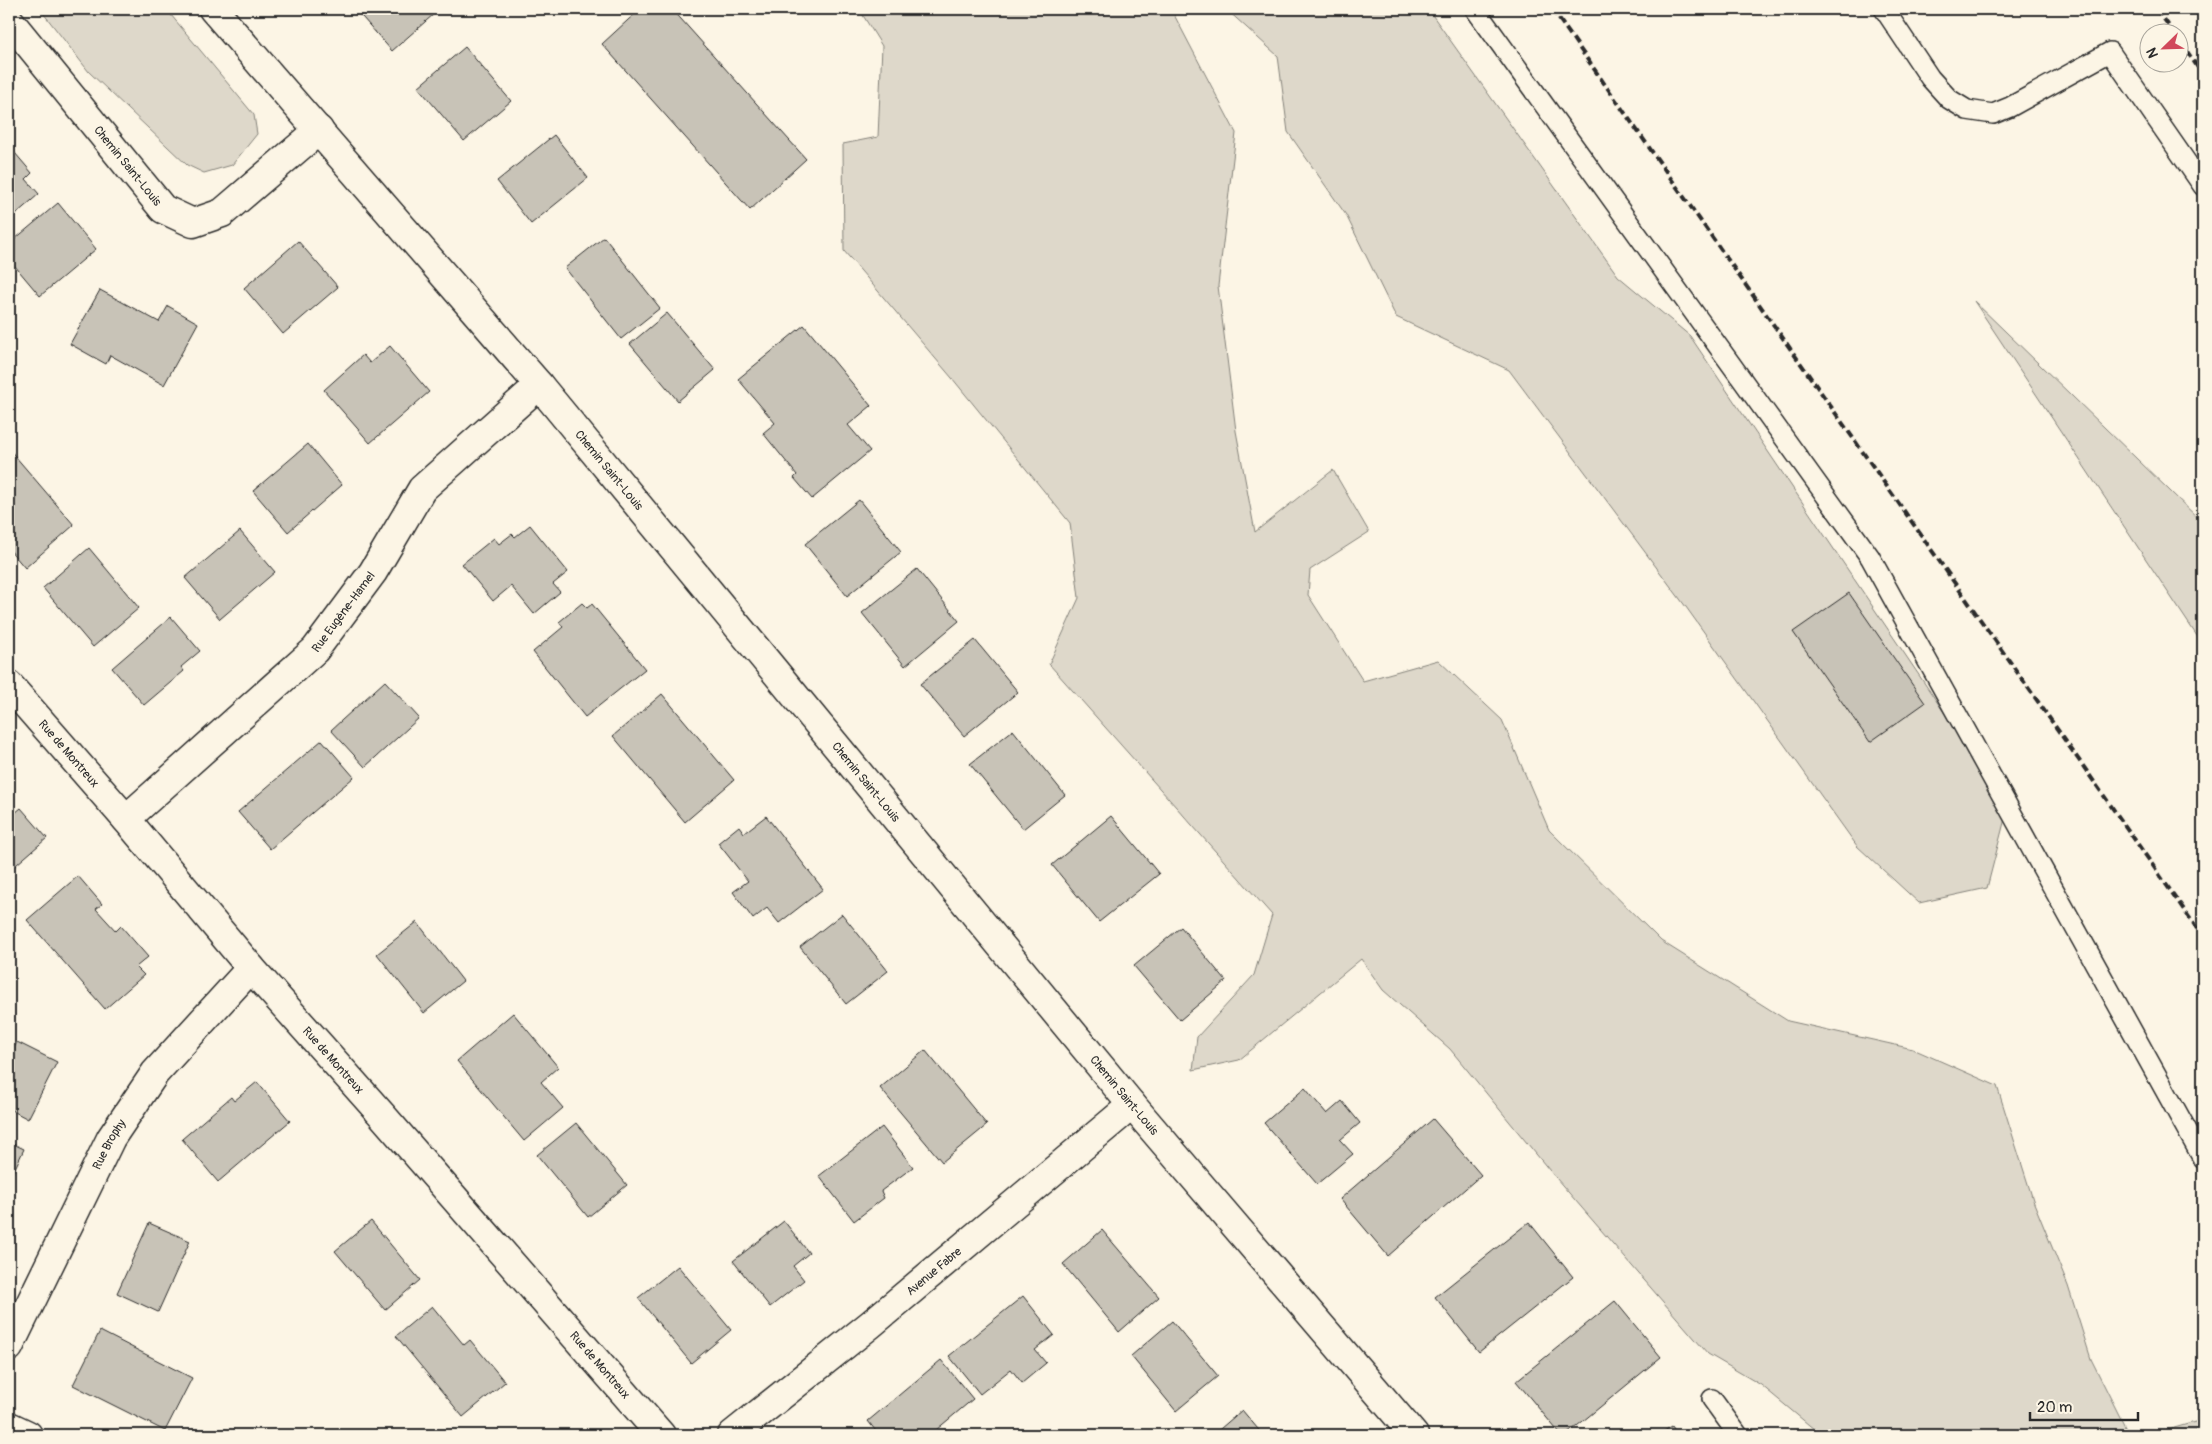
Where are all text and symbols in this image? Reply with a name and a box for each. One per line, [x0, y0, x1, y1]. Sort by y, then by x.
north arrow [2140, 22, 2190, 72]
text: N [2143, 45, 2162, 61]
street label: Chemin Saint-Louis [91, 123, 165, 209]
street label: Chemin Saint-Louis [572, 427, 647, 514]
street label: Rue Eugène-Hamel [308, 569, 378, 655]
street label: Rue de Montreux [35, 717, 102, 790]
street label: Chemin Saint-Louis [829, 739, 904, 825]
street label: Rue de Montreux [300, 1024, 367, 1097]
street label: Chemin Saint-Louis [1087, 1052, 1162, 1139]
street label: Rue Brophy [89, 1116, 129, 1172]
street label: Avenue Fabre [903, 1244, 965, 1299]
street label: Rue de Montreux [567, 1328, 633, 1402]
scale bar [2030, 1389, 2137, 1421]
text: 20 m [2037, 1398, 2072, 1417]

